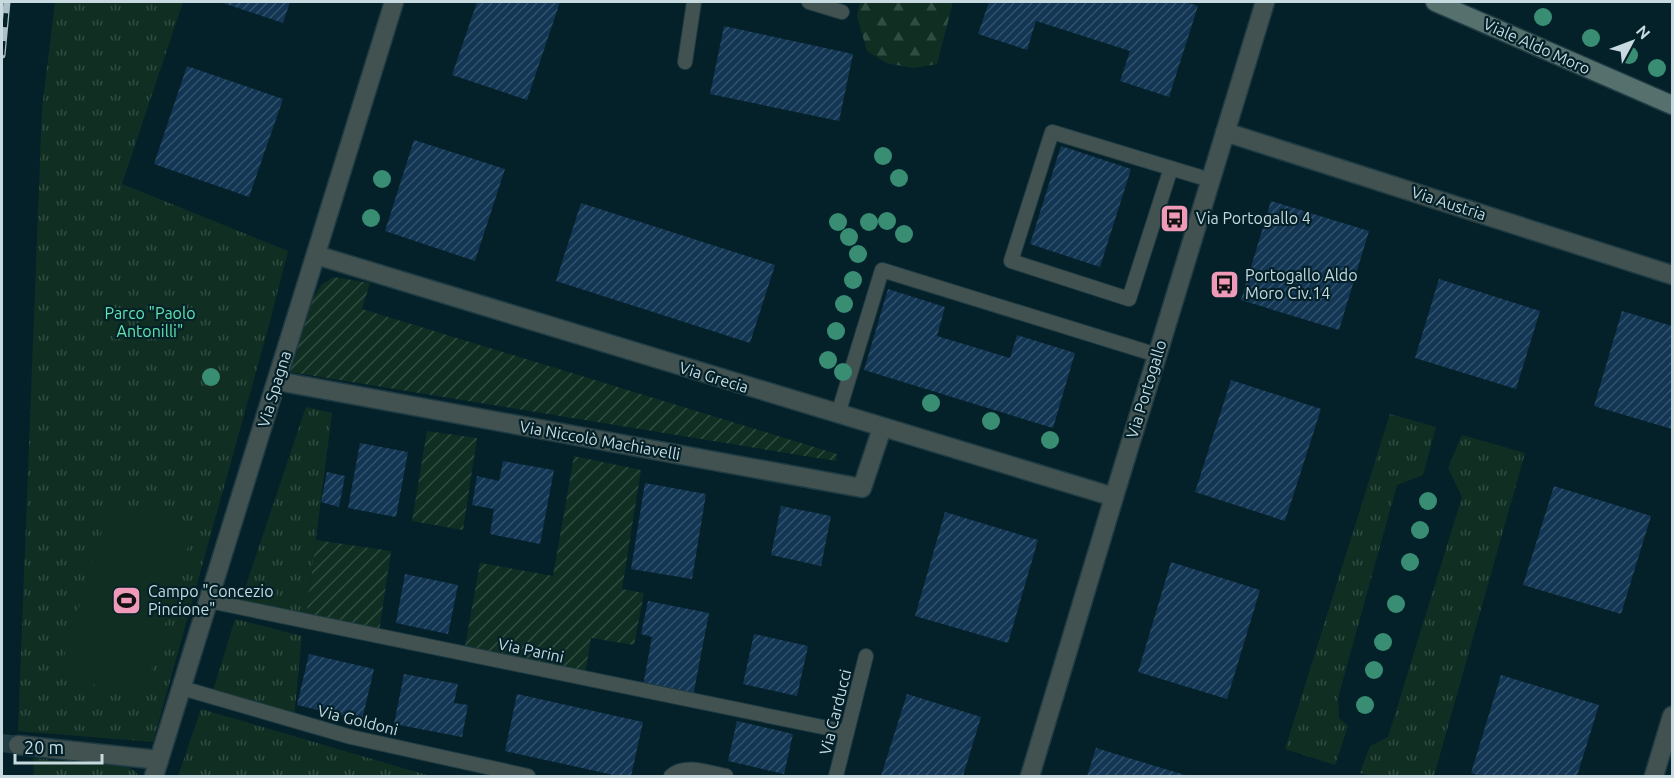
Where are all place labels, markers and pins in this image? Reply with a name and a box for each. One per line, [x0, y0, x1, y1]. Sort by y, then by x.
bus stop icon: Via Portogallo 4 [1159, 202, 1191, 234]
place label: Via Portogallo 4 [1196, 209, 1311, 227]
place label: Portogallo Aldo Moro Civ.14 [1245, 266, 1358, 302]
bus stop icon: Portogallo Aldo Moro Civ.14 [1208, 268, 1240, 300]
place label: Campo "Concezio Pincione" [148, 582, 274, 618]
sports icon: Campo "Concezio Pincione" [111, 584, 143, 616]

